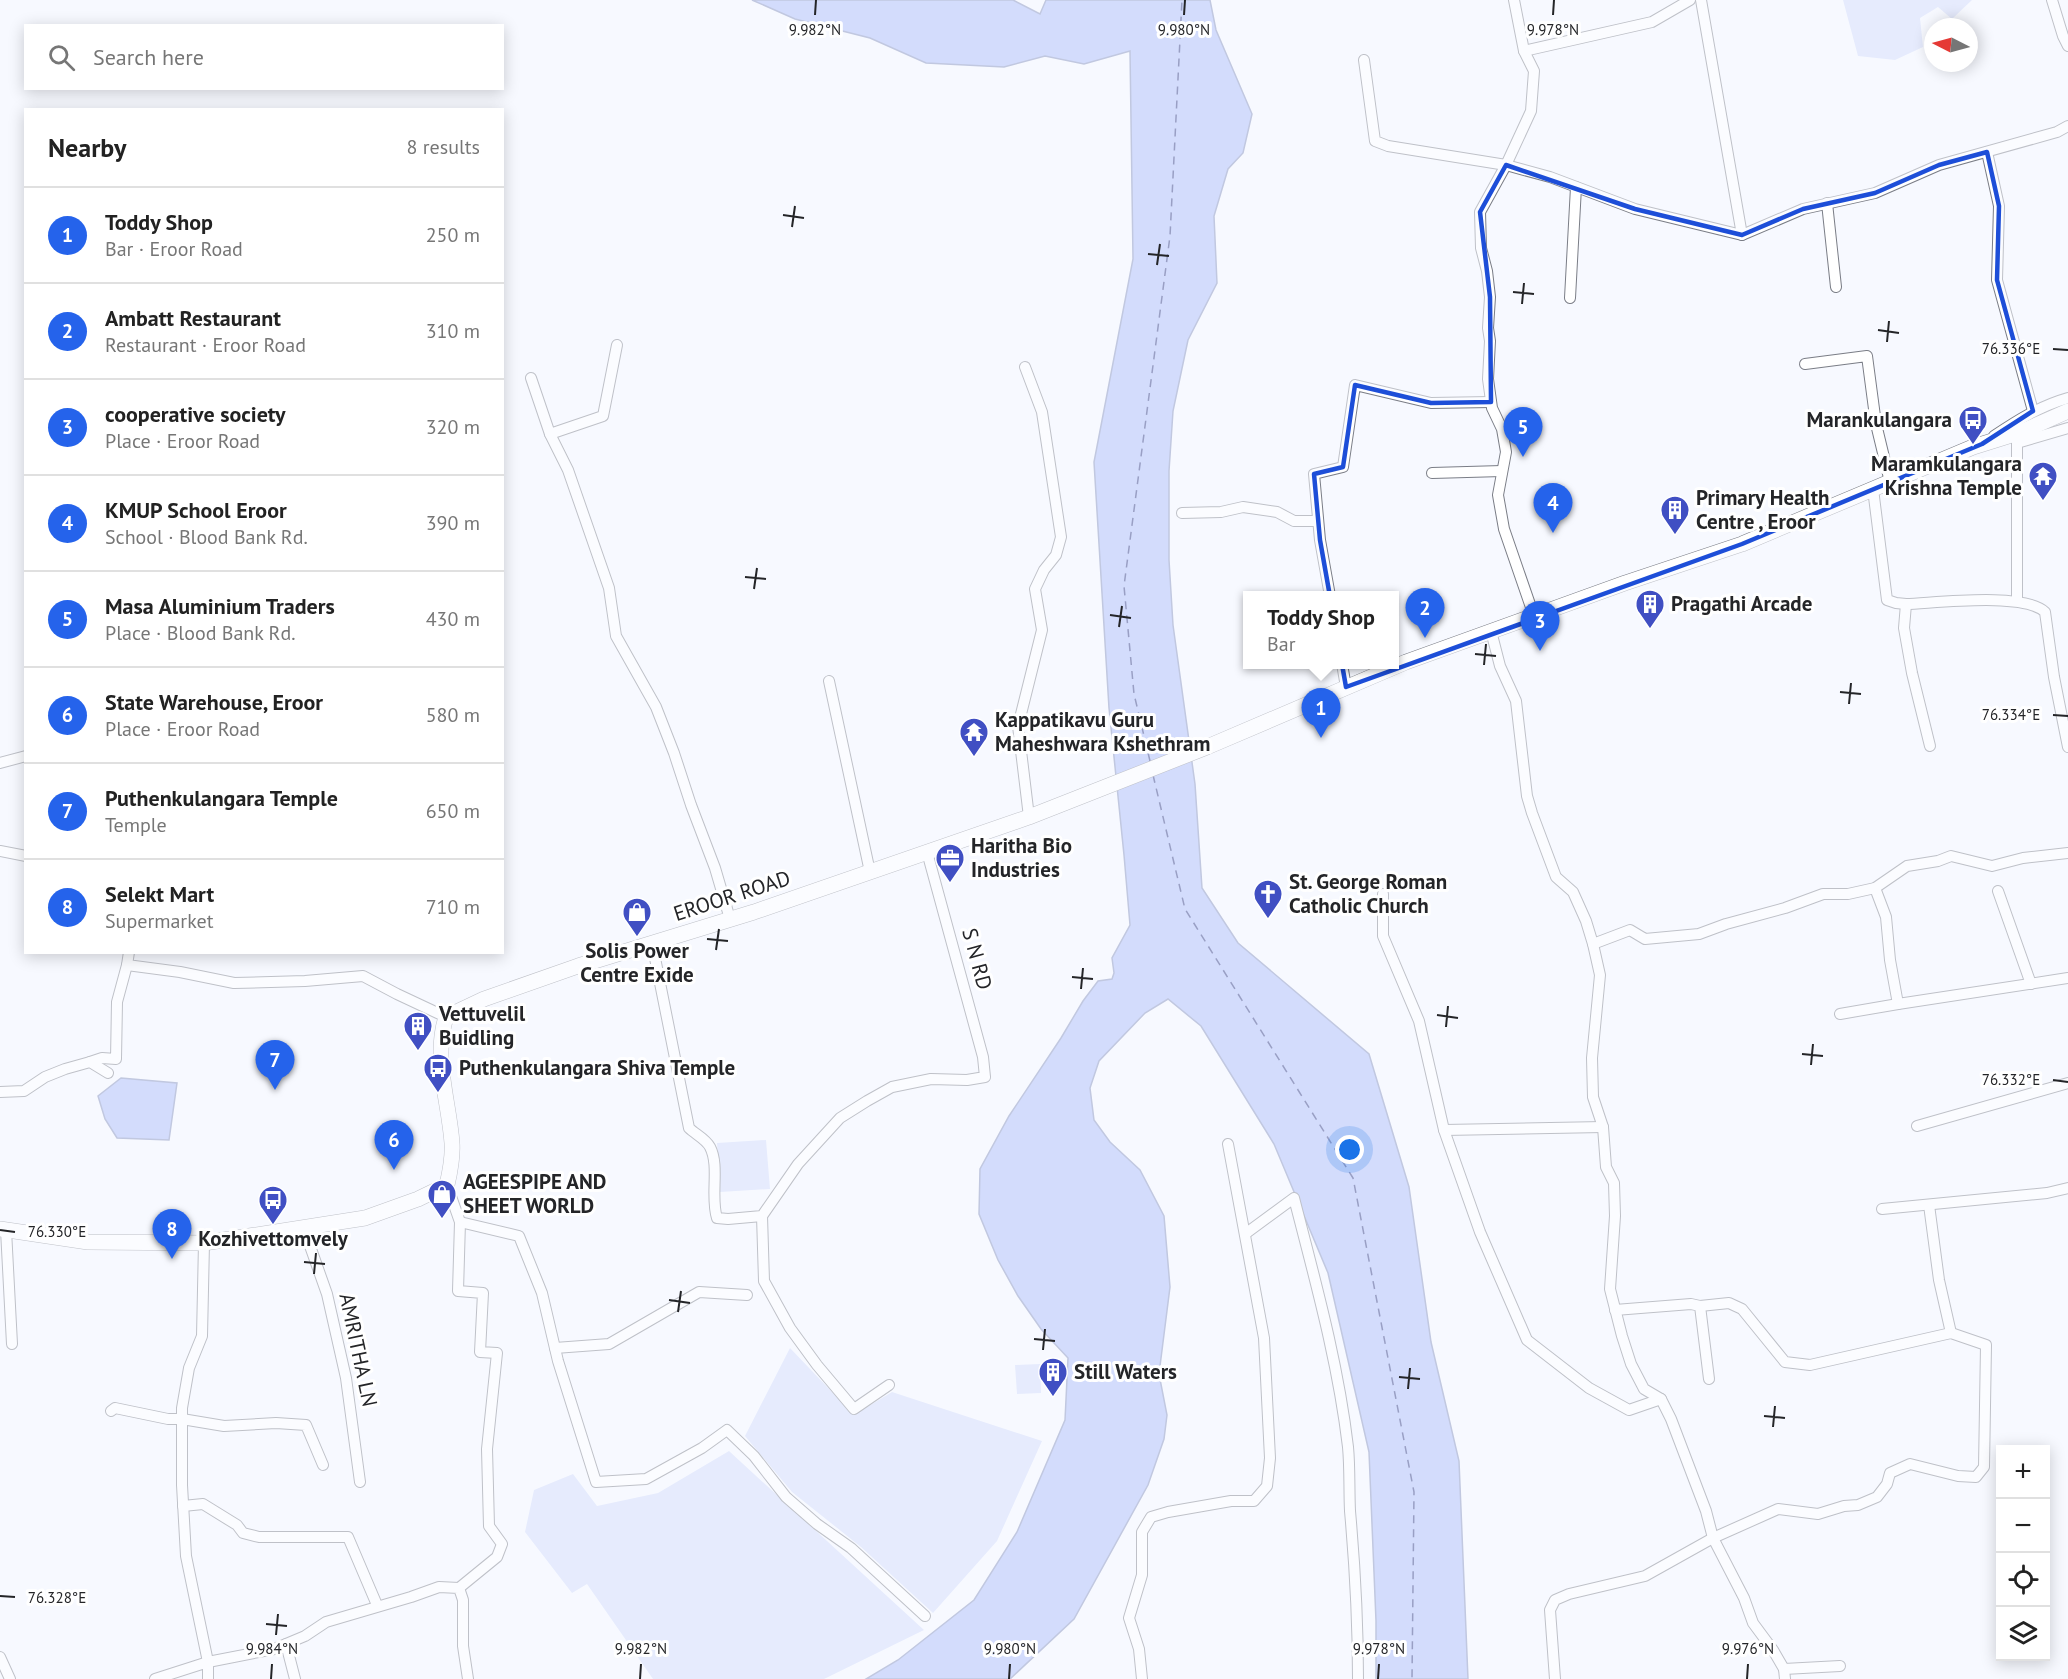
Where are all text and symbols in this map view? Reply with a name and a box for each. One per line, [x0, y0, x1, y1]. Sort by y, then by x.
north arrow [1924, 18, 1978, 72]
text: 9.982°N [789, 20, 841, 39]
text: 9.980°N [1158, 20, 1210, 39]
text: 9.978°N [1527, 20, 1579, 39]
search box [24, 24, 504, 90]
icon: search [45, 41, 78, 74]
text: Search here [93, 43, 204, 71]
text: Nearby [48, 131, 126, 164]
text: 8 results [407, 134, 480, 160]
text: Toddy Shop [105, 208, 213, 236]
text: 1 [62, 222, 73, 248]
text: 250 m [426, 222, 480, 248]
text: Bar · Eroor Road [105, 236, 243, 262]
text: Ambatt Restaurant [105, 304, 281, 332]
text: 2 [62, 318, 73, 344]
text: 310 m [426, 318, 480, 344]
text: Restaurant · Eroor Road [105, 332, 306, 358]
text: 76.336°E [1982, 339, 2040, 358]
text: cooperative society [105, 400, 286, 428]
bus stop icon: Marankulangara [1957, 404, 1989, 446]
place label: Marankulangara [1806, 406, 1952, 433]
pin: 5 [1504, 408, 1543, 457]
text: 3 [62, 414, 73, 440]
text: 320 m [426, 414, 480, 440]
text: Place · Eroor Road [105, 428, 260, 454]
place label: Maramkulangara Krishna Temple [1871, 450, 2022, 501]
temple icon: Maramkulangara Krishna Temple [2027, 460, 2059, 502]
pin: 4 [1534, 484, 1572, 533]
place label: Primary Health Centre , Eroor [1696, 484, 1829, 535]
building icon: Primary Health Centre , Eroor [1659, 494, 1691, 536]
text: KMUP School Eroor [105, 496, 287, 524]
text: 4 [62, 510, 73, 536]
text: 390 m [426, 510, 480, 536]
text: School · Blood Bank Rd. [105, 524, 308, 550]
pin: 2 [1406, 588, 1444, 638]
building icon: Pragathi Arcade [1634, 588, 1666, 630]
place label: Pragathi Arcade [1671, 590, 1812, 617]
popup [1243, 591, 1399, 669]
text: Masa Aluminium Traders [105, 592, 335, 620]
pin: 3 [1520, 602, 1560, 651]
text: Toddy Shop [1267, 603, 1375, 631]
text: 5 [62, 606, 73, 632]
text: 430 m [426, 606, 480, 632]
text: Place · Blood Bank Rd. [105, 620, 296, 646]
text: Bar [1267, 631, 1295, 657]
text: State Warehouse, Eroor [105, 688, 323, 716]
pin: 1 [1302, 688, 1340, 738]
text: 6 [62, 702, 73, 728]
text: 580 m [426, 702, 480, 728]
text: 76.334°E [1982, 705, 2040, 724]
place label: Kappatikavu Guru Maheshwara Kshethram [995, 706, 1210, 757]
text: Place · Eroor Road [105, 716, 260, 742]
temple icon: Kappatikavu Guru Maheshwara Kshethram [958, 716, 990, 758]
text: Puthenkulangara Temple [105, 784, 338, 812]
text: 7 [62, 798, 73, 824]
text: 650 m [426, 798, 480, 824]
text: Temple [105, 812, 167, 838]
place label: Haritha Bio Industries [971, 832, 1072, 883]
office icon: Haritha Bio Industries [934, 842, 966, 884]
street label: EROOR ROAD [670, 864, 794, 927]
place label: St. George Roman Catholic Church [1289, 868, 1447, 919]
church icon: St. George Roman Catholic Church [1252, 878, 1284, 920]
text: Selekt Mart [105, 880, 214, 908]
text: 8 [62, 894, 73, 920]
text: 710 m [426, 894, 480, 920]
shop icon: Solis Power Centre Exide [621, 896, 653, 938]
text: Supermarket [105, 908, 213, 934]
street label: S N RD [956, 925, 999, 993]
place label: Solis Power Centre Exide [580, 937, 694, 988]
place label: Vettuvelil Buidling [438, 1000, 526, 1051]
building icon: Vettuvelil Buidling [402, 1010, 434, 1052]
pin: 7 [256, 1040, 294, 1090]
bus stop icon: Puthenkulangara Shiva Temple [422, 1052, 454, 1094]
place label: Puthenkulangara Shiva Temple [459, 1054, 735, 1081]
text: 76.332°E [1982, 1070, 2040, 1089]
pin: 6 [374, 1120, 414, 1170]
your location [1335, 1135, 1364, 1164]
place label: AGEESPIPE AND SHEET WORLD [463, 1168, 606, 1219]
shop icon: AGEESPIPE AND SHEET WORLD [426, 1178, 458, 1220]
bus stop icon: Kozhivettomvely [257, 1184, 289, 1226]
pin: 8 [152, 1210, 192, 1259]
text: 76.330°E [28, 1222, 86, 1241]
place label: Kozhivettomvely [198, 1225, 349, 1252]
street label: AMRITHA LN [333, 1291, 384, 1409]
building icon: Still Waters [1037, 1356, 1069, 1398]
place label: Still Waters [1074, 1358, 1177, 1385]
map controls [1996, 1445, 2050, 1661]
button: + [1996, 1445, 2050, 1499]
button: − [1996, 1499, 2050, 1553]
button: locate [1996, 1553, 2050, 1607]
text: 76.328°E [28, 1588, 86, 1607]
button: layers [1996, 1607, 2050, 1661]
text: 9.984°N [246, 1639, 298, 1658]
text: 9.982°N [615, 1639, 667, 1658]
text: 9.980°N [984, 1639, 1036, 1658]
text: 9.978°N [1353, 1639, 1405, 1658]
text: 9.976°N [1722, 1639, 1774, 1658]

